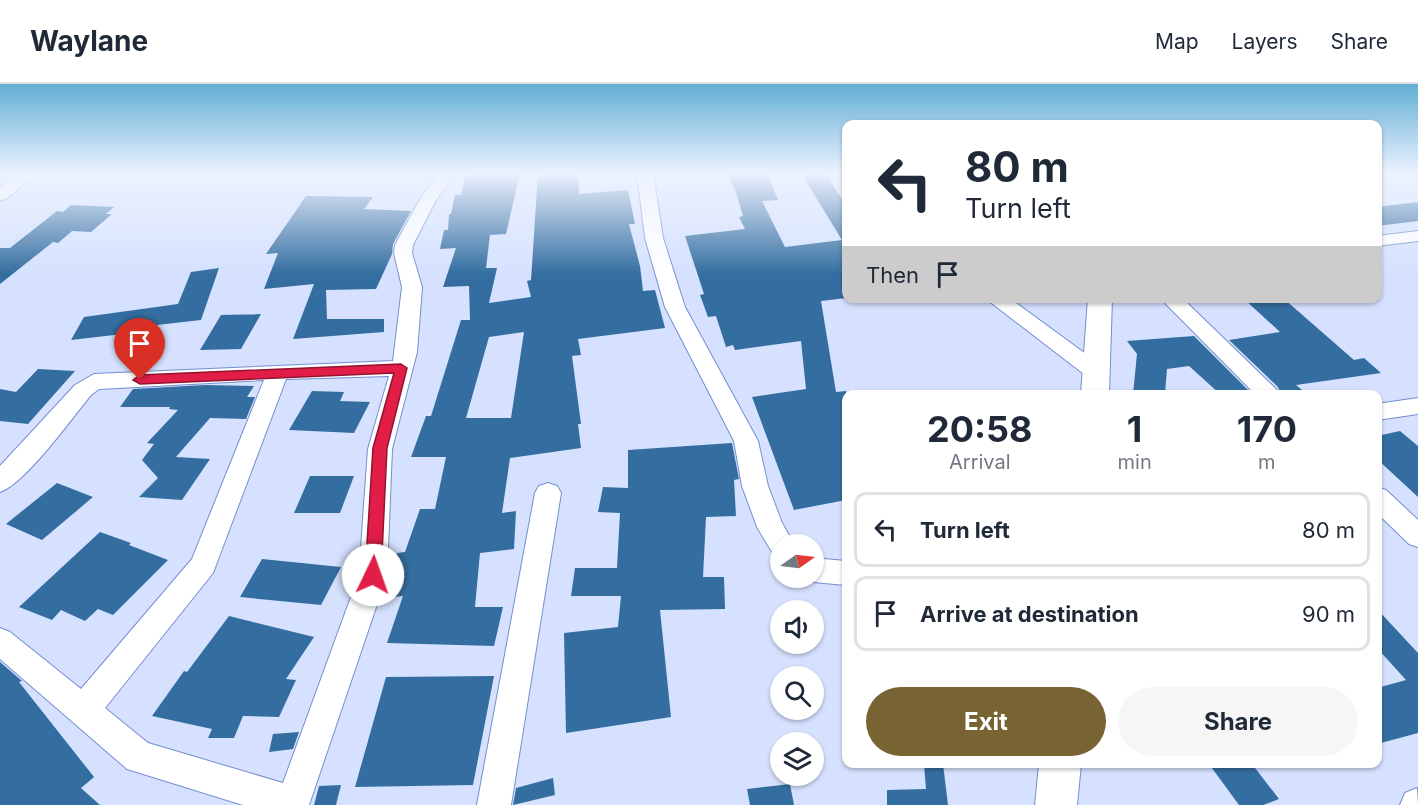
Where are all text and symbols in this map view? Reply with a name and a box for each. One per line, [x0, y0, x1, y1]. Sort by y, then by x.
text: Waylane [30, 24, 148, 58]
text: Map [1155, 29, 1199, 54]
text: Layers [1232, 29, 1298, 54]
text: Share [1331, 29, 1388, 54]
text: 80 m [965, 141, 1069, 192]
icon: left [866, 144, 944, 222]
text: Turn left [965, 192, 1071, 225]
icon: arrive [931, 258, 964, 291]
text: Then [866, 262, 919, 288]
pin [114, 318, 165, 380]
icon: arrive [123, 327, 156, 360]
text: 20:58 [927, 407, 1032, 451]
text: 1 [1127, 407, 1142, 451]
text: 170 [1237, 407, 1297, 451]
text: Arrival [949, 450, 1011, 474]
text: min [1118, 450, 1152, 474]
text: m [1258, 450, 1276, 474]
icon: left [869, 513, 902, 546]
text: Turn left [920, 517, 1010, 543]
text: 80 m [1302, 517, 1355, 543]
north arrow [770, 534, 824, 588]
map controls [770, 534, 824, 786]
position arrow [341, 543, 405, 607]
icon: arrive [869, 597, 902, 630]
button: sound [770, 600, 824, 654]
text: Arrive at destination [920, 601, 1139, 627]
text: 90 m [1302, 601, 1355, 627]
button: search [770, 666, 824, 720]
button: Exit [866, 687, 1106, 756]
button: Share [1118, 687, 1358, 756]
button: layers [770, 732, 824, 786]

